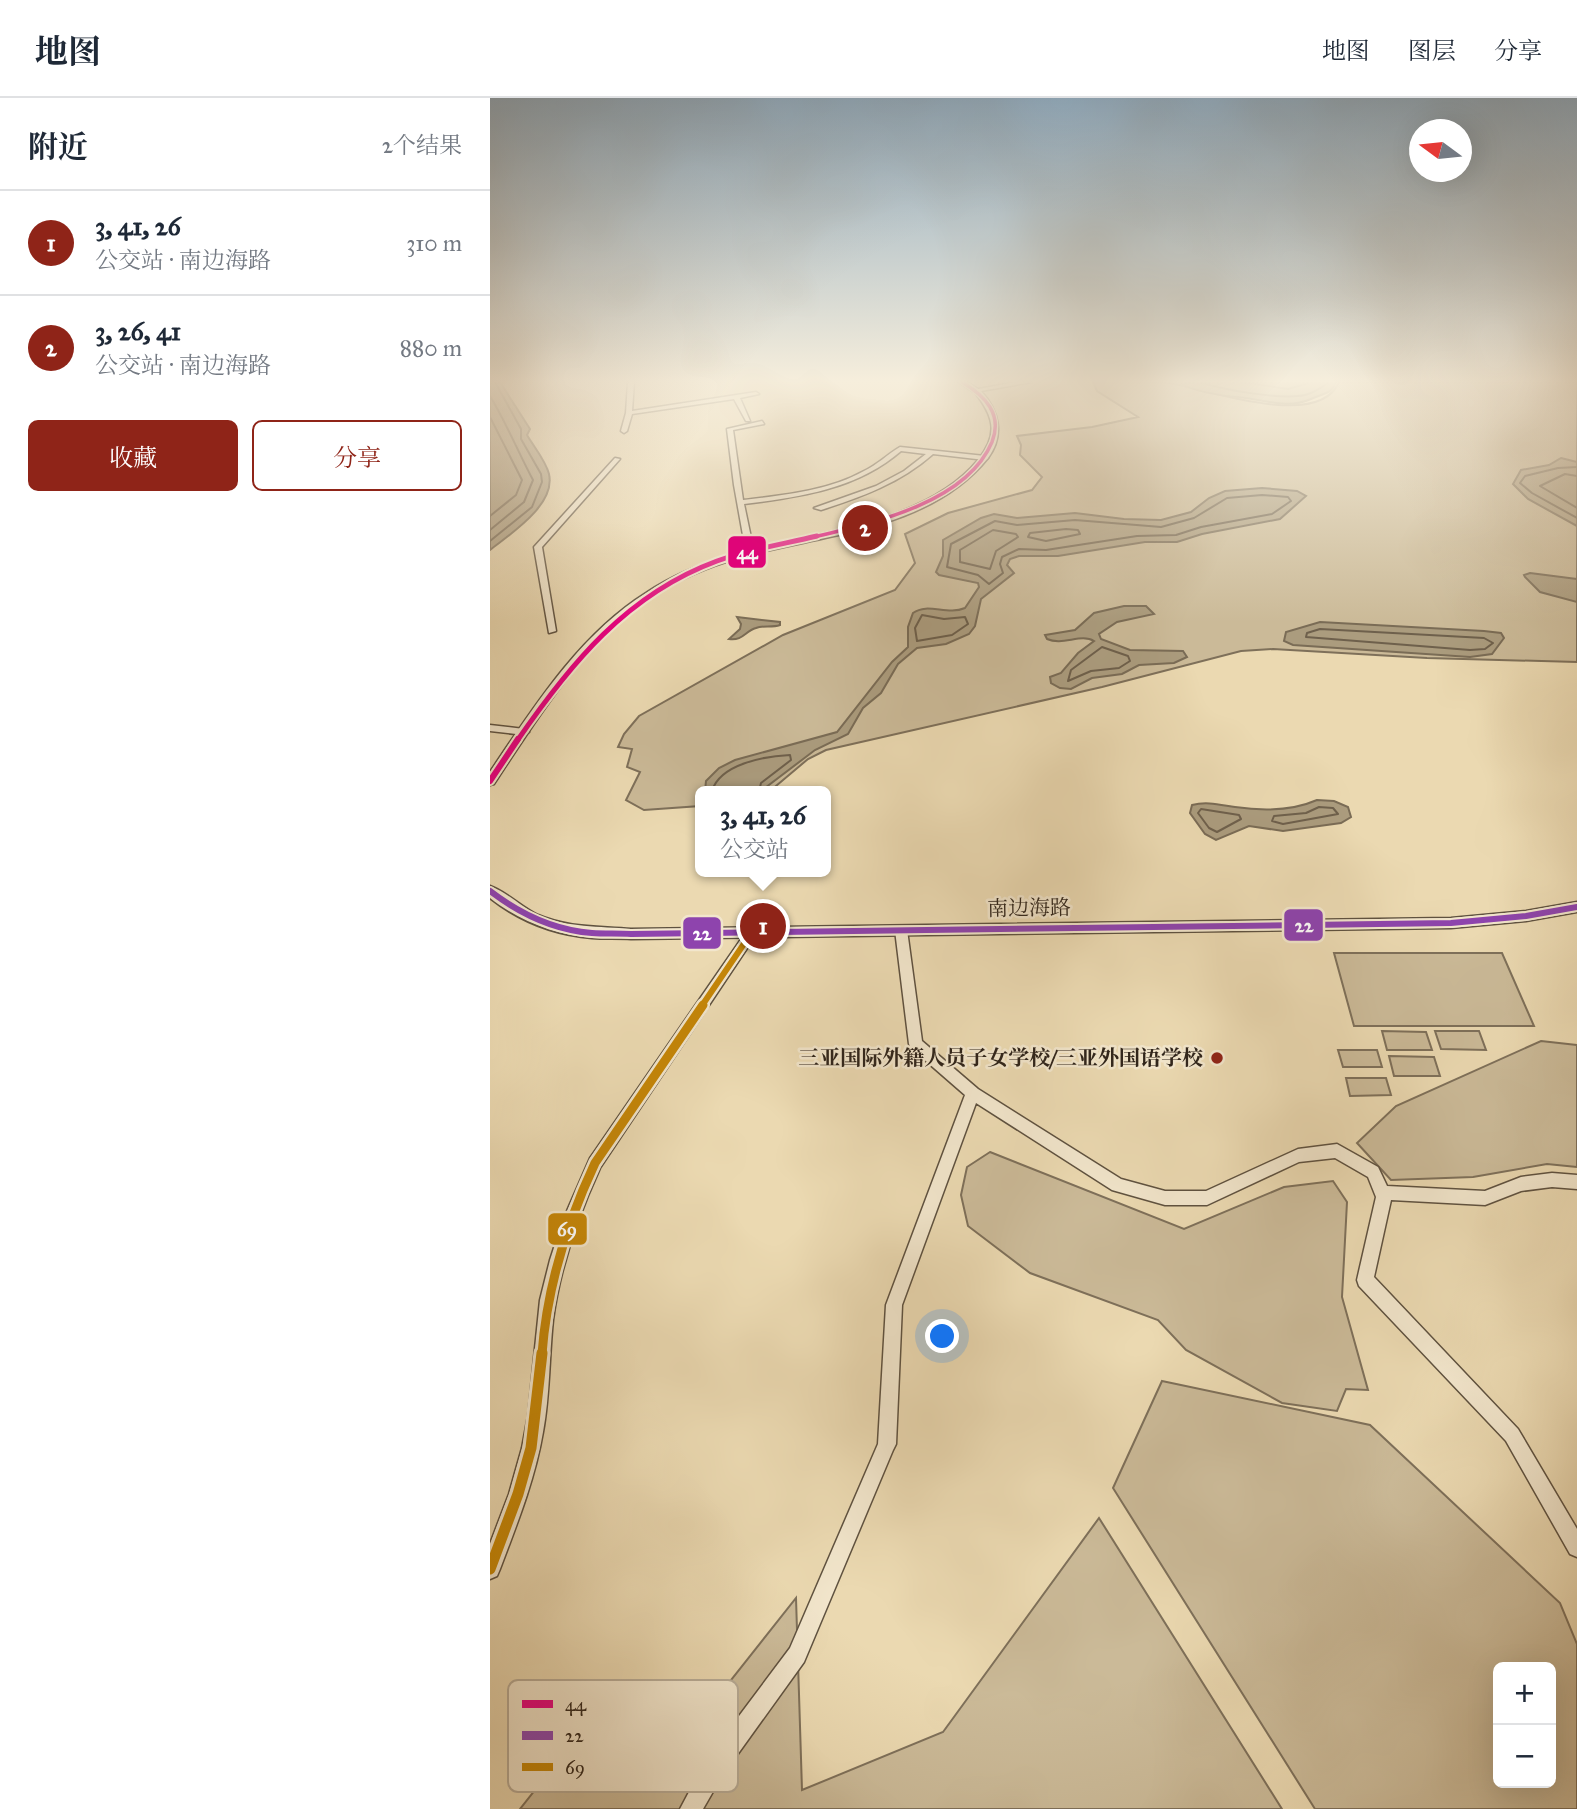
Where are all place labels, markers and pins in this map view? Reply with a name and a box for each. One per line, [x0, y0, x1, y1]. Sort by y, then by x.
pin: 2 [842, 502, 888, 554]
pin: 1 [740, 900, 786, 952]
place label: 三亚国际外籍人员子女学校/三亚外国语学校 [798, 1045, 1203, 1071]
marker: 三亚国际外籍人员子女学校/三亚外国语学校 [1209, 1050, 1225, 1066]

